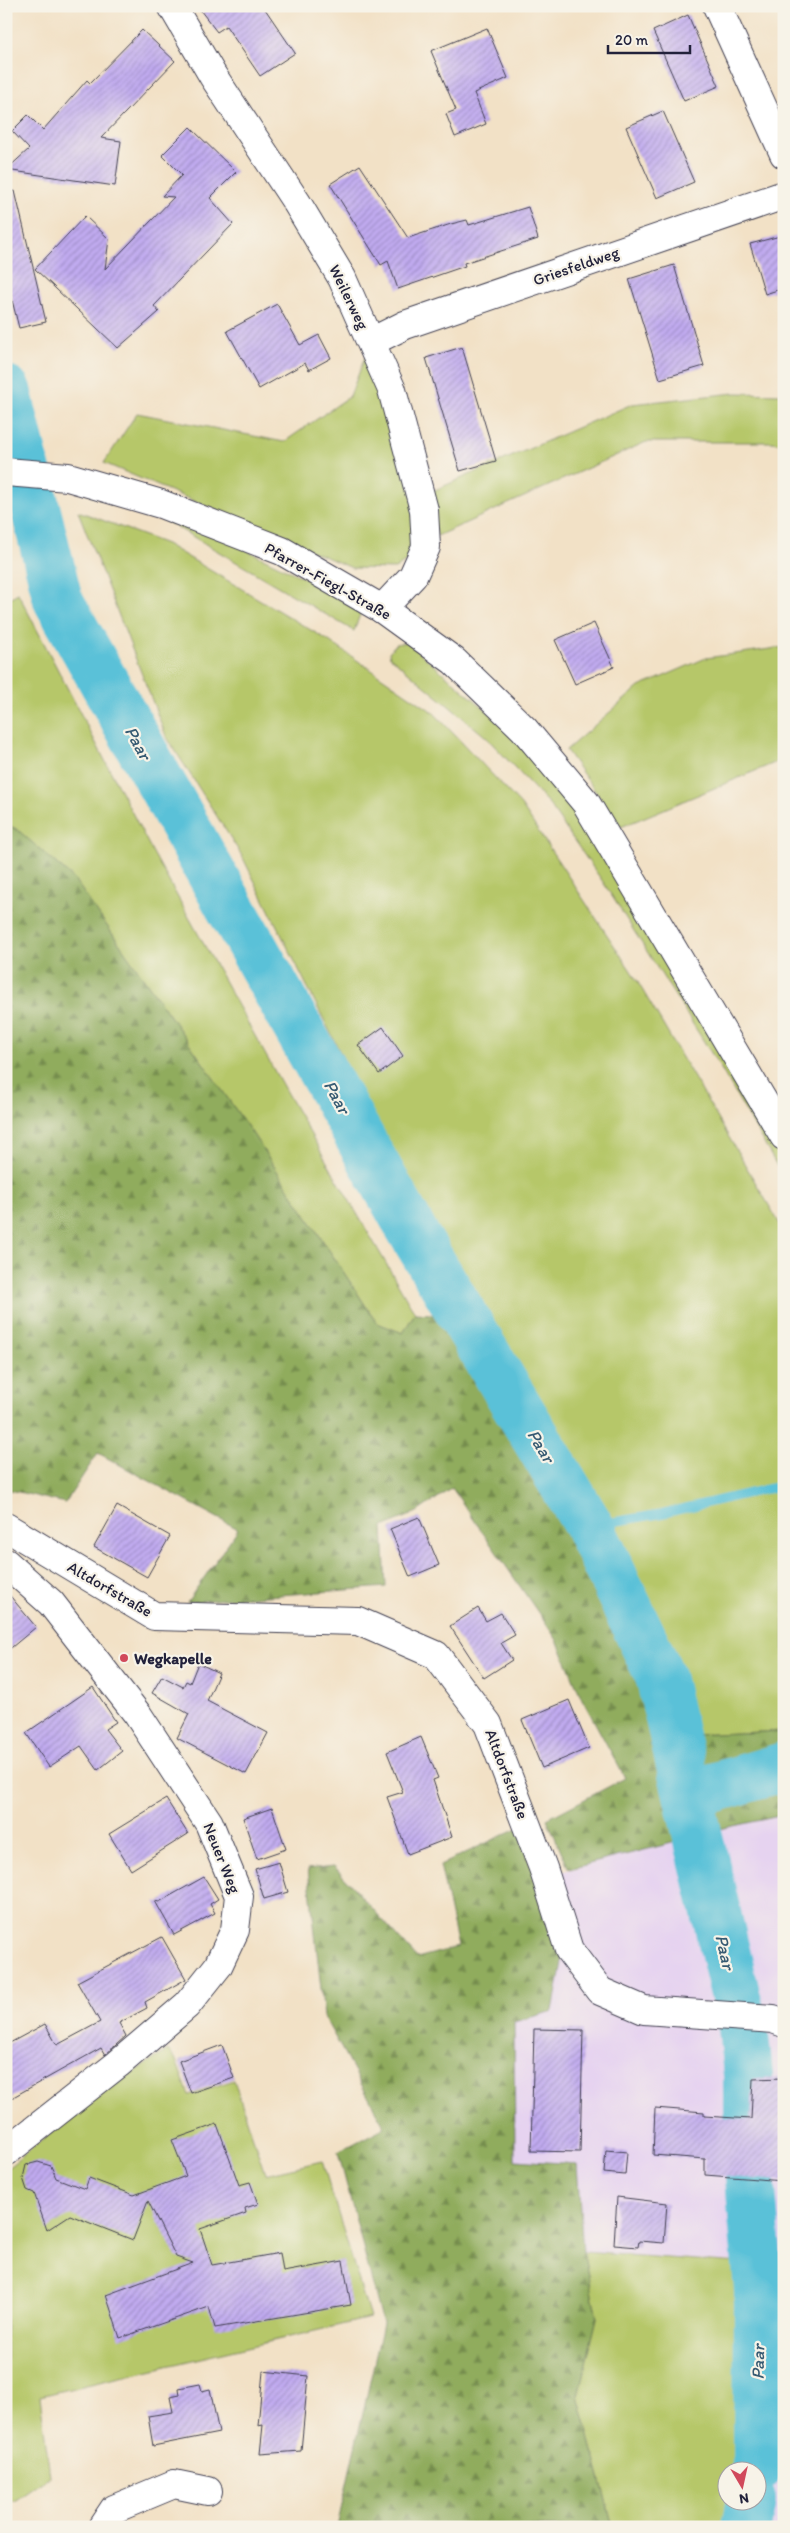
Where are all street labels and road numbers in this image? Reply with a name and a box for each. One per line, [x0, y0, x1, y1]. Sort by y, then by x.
street label: Griesfeldweg [530, 242, 622, 290]
street label: Weilerweg [325, 261, 373, 333]
street label: Pfarrer-Fiegl-Straße [261, 538, 395, 624]
street label: Altdorfstraße [64, 1557, 156, 1621]
street label: Altdorfstraße [481, 1726, 533, 1822]
street label: Neuer Weg [199, 1820, 245, 1897]

